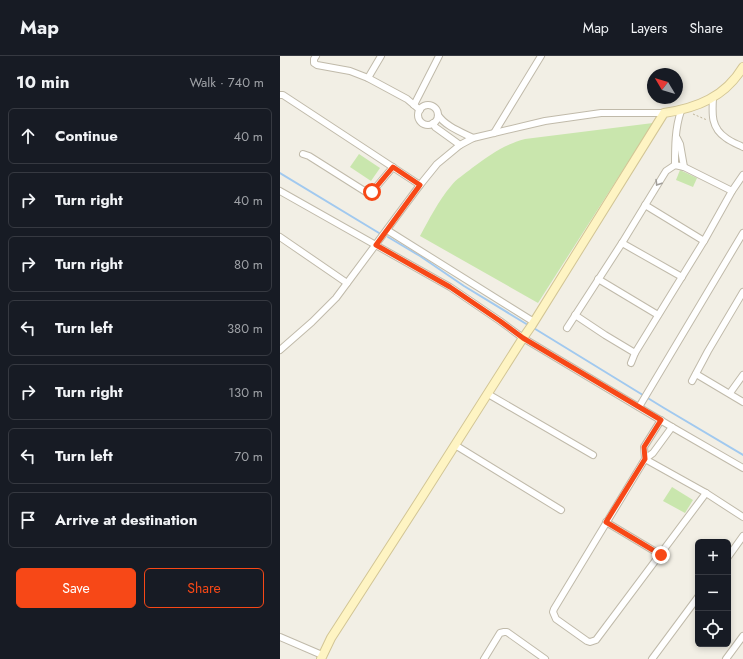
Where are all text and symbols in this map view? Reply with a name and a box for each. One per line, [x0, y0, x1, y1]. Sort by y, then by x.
text: Map [20, 14, 59, 41]
text: Map [583, 18, 609, 38]
text: Layers [631, 18, 667, 38]
text: Share [689, 18, 723, 38]
north arrow [647, 68, 683, 104]
text: 10 min [16, 70, 69, 94]
text: Walk · 740 m [190, 73, 264, 92]
icon: ahead [17, 125, 39, 147]
text: Continue [55, 125, 118, 147]
text: 40 m [234, 127, 263, 146]
one-way arrow [656, 179, 663, 186]
route start [363, 183, 381, 201]
icon: right [17, 189, 39, 211]
text: Turn right [55, 189, 123, 211]
text: 40 m [234, 191, 263, 210]
icon: right [17, 253, 39, 275]
text: Turn right [55, 253, 123, 275]
text: 80 m [234, 255, 263, 274]
icon: left [17, 317, 39, 339]
text: Turn left [55, 317, 113, 339]
text: 380 m [227, 319, 263, 338]
icon: right [17, 381, 39, 403]
text: Turn right [55, 381, 123, 403]
text: 130 m [228, 383, 263, 402]
icon: left [17, 445, 39, 467]
text: Turn left [55, 445, 113, 467]
text: 70 m [234, 447, 263, 466]
icon: arrive [17, 509, 39, 531]
text: Arrive at destination [55, 509, 197, 531]
map controls [695, 539, 731, 647]
button: + [695, 539, 731, 575]
route end [652, 546, 670, 564]
button: Save [16, 568, 136, 608]
button: Share [144, 568, 264, 608]
button: − [695, 575, 731, 611]
button: locate [695, 611, 731, 647]

